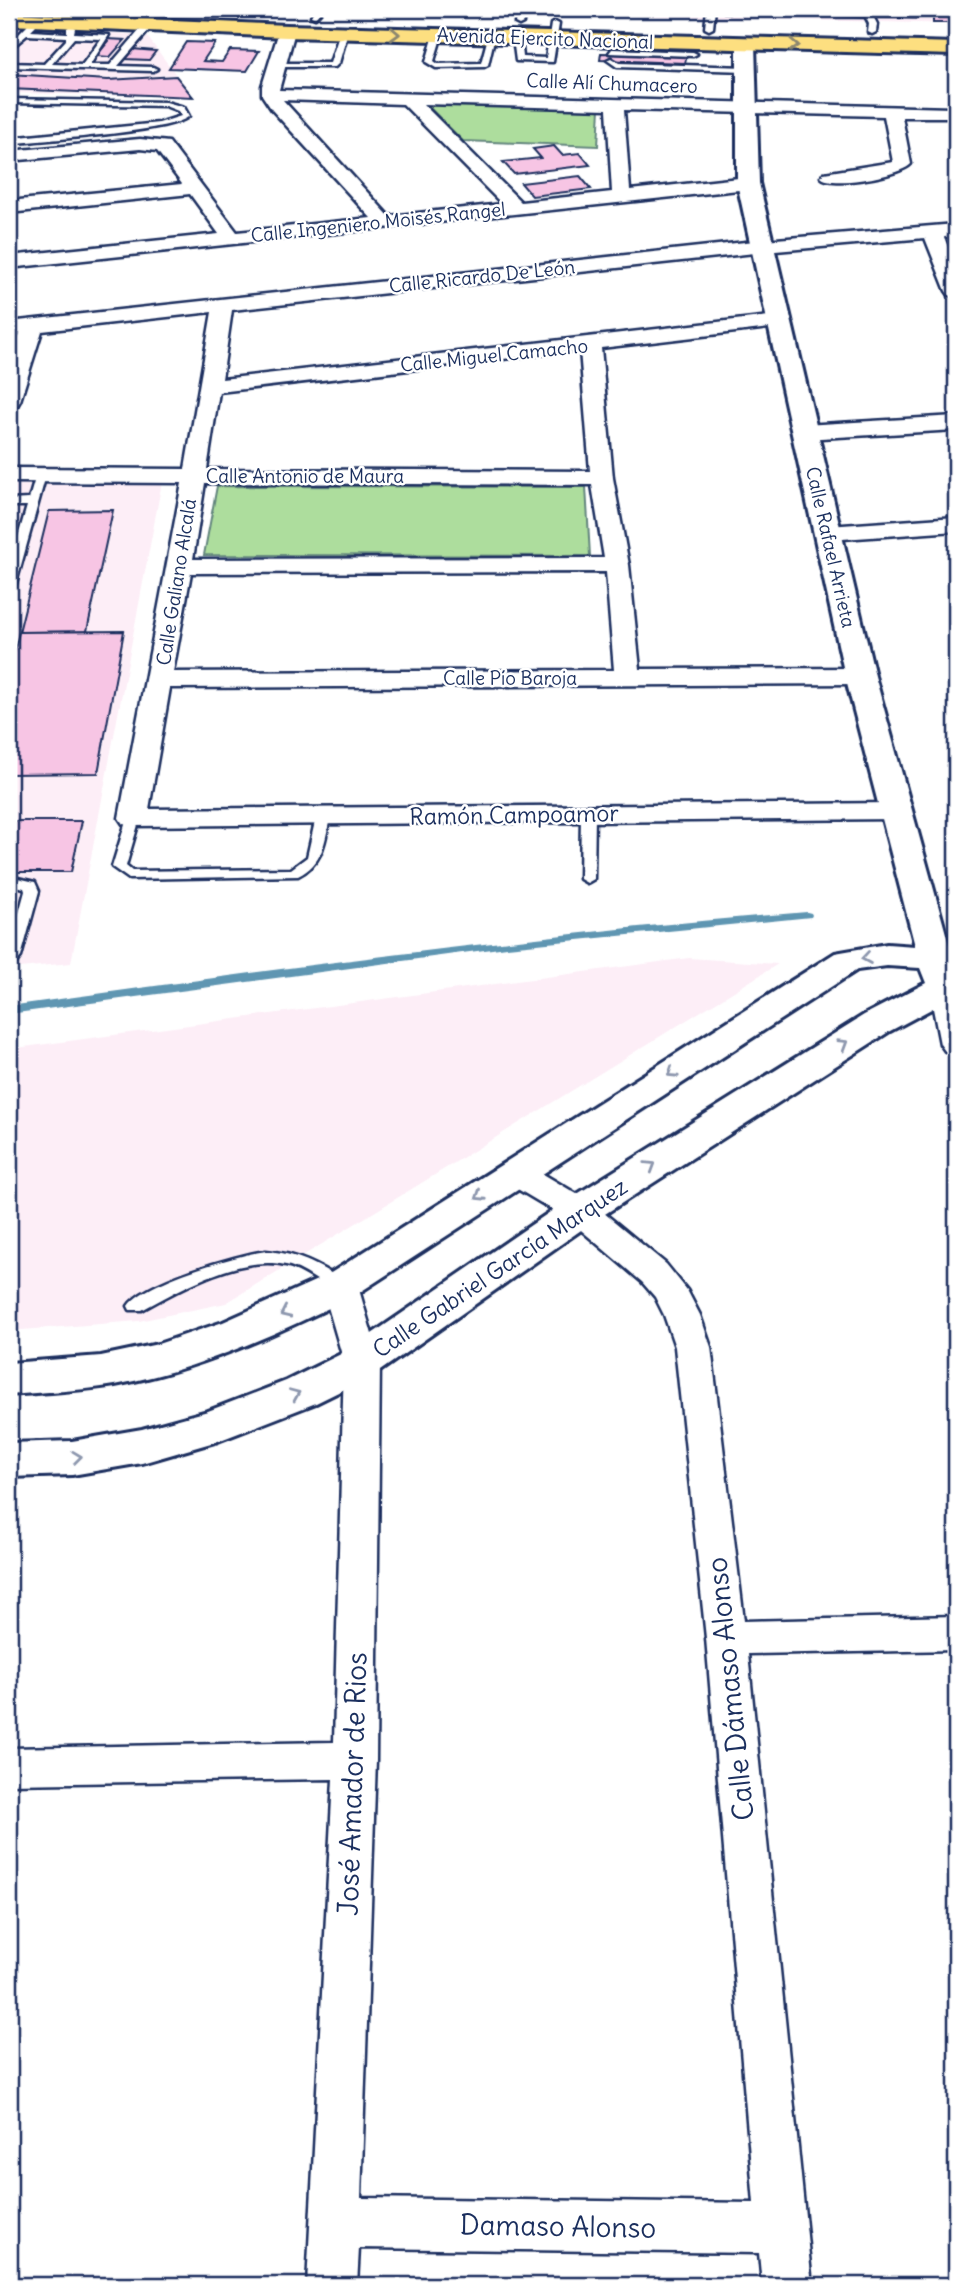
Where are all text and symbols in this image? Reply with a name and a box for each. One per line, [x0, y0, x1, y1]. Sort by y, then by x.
street label: Avenida Ejercito Nacional [436, 22, 654, 54]
one-way arrow [390, 26, 401, 42]
one-way arrow [789, 37, 800, 53]
street label: Calle Alí Chumacero [526, 68, 698, 98]
street label: Calle Ingeniero Moisés Rangel [249, 197, 507, 247]
street label: Calle Ricardo De León [388, 254, 576, 298]
street label: Calle Miguel Camacho [399, 333, 589, 377]
street label: Calle Antonio de Maura [206, 464, 404, 488]
street label: Calle Rafael Arrieta [801, 464, 861, 630]
street label: Calle Galiano Alcalá [151, 497, 201, 667]
street label: Calle Pío Baroja [443, 666, 577, 690]
street label: Ramón Campoamor [409, 798, 620, 831]
one-way arrow [860, 950, 872, 965]
one-way arrow [835, 1040, 848, 1053]
one-way arrow [666, 1065, 679, 1078]
one-way arrow [643, 1162, 656, 1175]
street label: Calle Gabriel García Marquez [367, 1171, 633, 1364]
one-way arrow [475, 1188, 488, 1201]
one-way arrow [280, 1304, 292, 1318]
one-way arrow [287, 1388, 300, 1402]
one-way arrow [71, 1449, 83, 1464]
street label: Calle Dámaso Alonso [698, 1555, 762, 1823]
street label: José Amador de Rios [329, 1652, 375, 1916]
street label: Damaso Alonso [460, 2206, 656, 2246]

